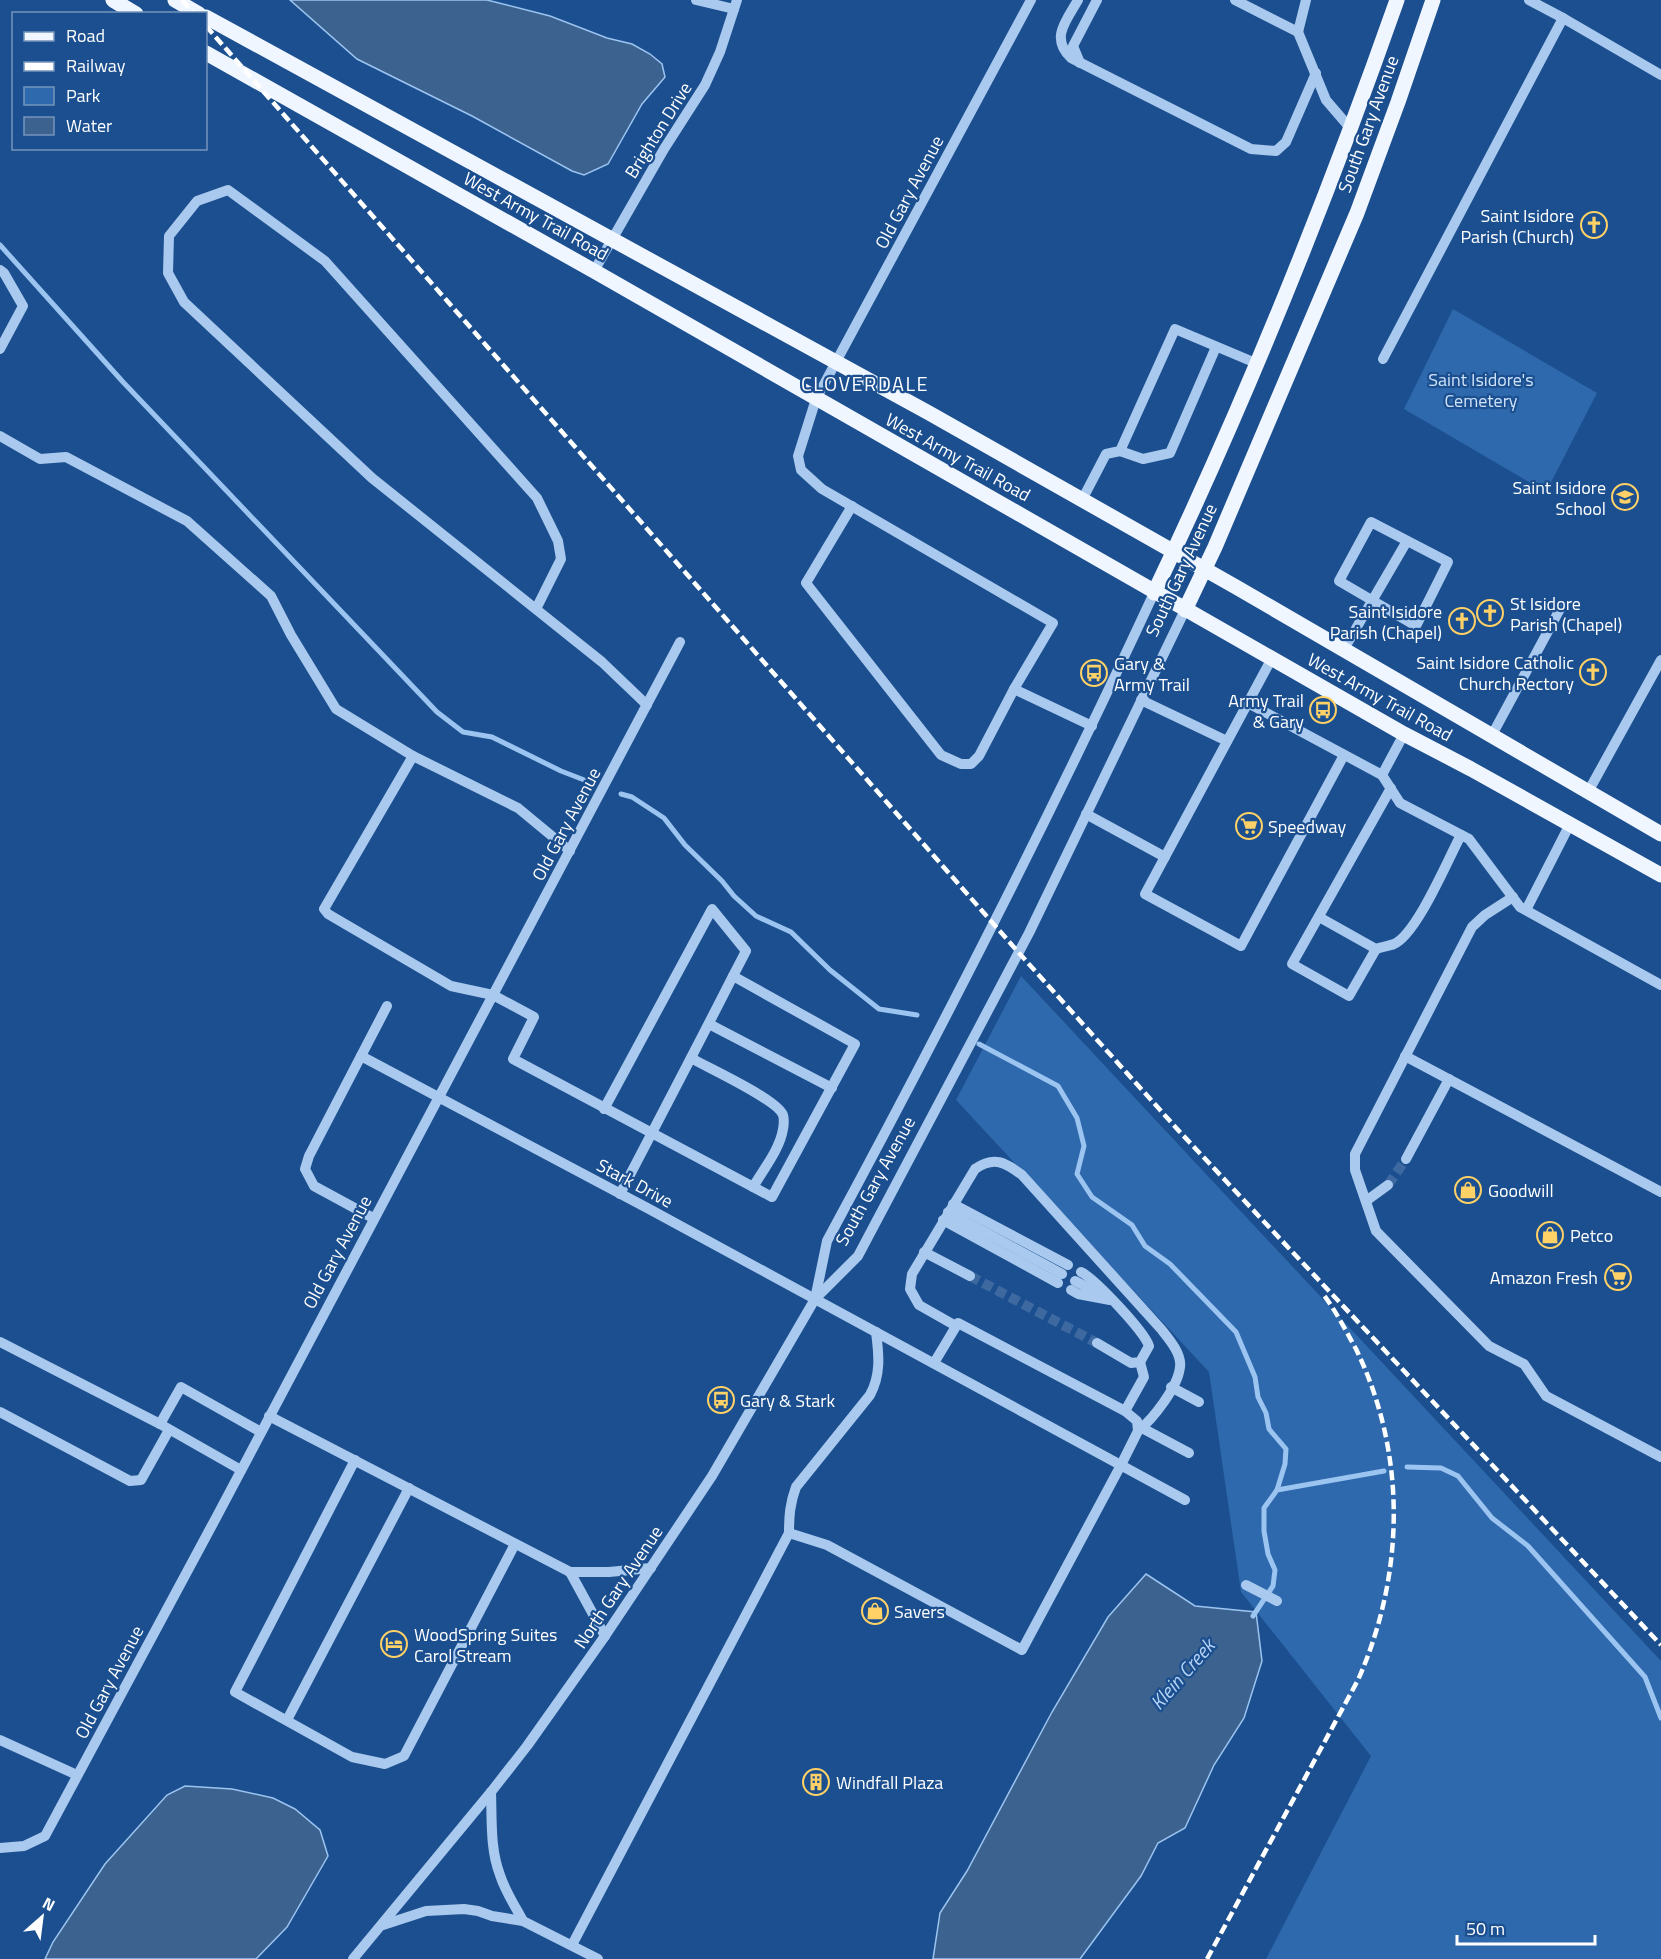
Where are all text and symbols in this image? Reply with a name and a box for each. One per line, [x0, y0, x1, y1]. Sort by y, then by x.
legend [12, 12, 207, 150]
text: Road [66, 22, 105, 49]
text: Railway [66, 52, 126, 79]
street label: South Gary Avenue [1331, 52, 1405, 196]
street label: Brighton Drive [618, 77, 698, 183]
text: Park [66, 82, 101, 109]
text: Water [66, 112, 112, 139]
street label: Old Gary Avenue [868, 131, 950, 253]
street label: West Army Trail Road [459, 165, 613, 267]
place label: Saint Isidore Parish (Church) [1460, 202, 1574, 250]
church icon: Saint Isidore Parish (Church) [1579, 210, 1609, 240]
park label: Saint Isidore's Cemetery [1428, 366, 1534, 414]
district label: CLOVERDALE [801, 368, 929, 399]
street label: West Army Trail Road [881, 406, 1035, 508]
place label: Saint Isidore School [1512, 474, 1606, 522]
school or university icon: Saint Isidore School [1610, 482, 1640, 512]
street label: South Gary Avenue [1138, 499, 1224, 641]
place label: St Isidore Parish (Chapel) [1510, 590, 1622, 638]
place label: Saint Isidore Parish (Chapel) [1330, 598, 1442, 646]
church icon: St Isidore Parish (Chapel) [1475, 598, 1505, 628]
church icon: Saint Isidore Parish (Chapel) [1447, 606, 1477, 636]
street label: West Army Trail Road [1303, 646, 1457, 748]
place label: Saint Isidore Catholic Church Rectory [1416, 649, 1574, 697]
place label: Gary & Army Trail [1114, 650, 1190, 698]
church icon: Saint Isidore Catholic Church Rectory [1578, 657, 1608, 687]
bus stop icon: Gary & Army Trail [1079, 658, 1109, 688]
place label: Army Trail & Gary [1228, 687, 1304, 735]
bus stop icon: Army Trail & Gary [1308, 695, 1338, 725]
street label: Old Gary Avenue [525, 763, 607, 885]
supermarket icon: Speedway [1234, 811, 1264, 841]
place label: Speedway [1268, 813, 1346, 840]
street label: South Gary Avenue [828, 1111, 922, 1251]
street label: Stark Drive [592, 1152, 678, 1214]
shop icon: Goodwill [1453, 1175, 1483, 1205]
place label: Goodwill [1488, 1177, 1554, 1204]
street label: Old Gary Avenue [296, 1191, 378, 1313]
shop icon: Petco [1535, 1220, 1565, 1250]
place label: Petco [1570, 1222, 1613, 1249]
supermarket icon: Amazon Fresh [1603, 1262, 1633, 1292]
place label: Amazon Fresh [1490, 1264, 1598, 1291]
bus stop icon: Gary & Stark [706, 1385, 736, 1415]
place label: Gary & Stark [740, 1387, 835, 1414]
street label: North Gary Avenue [567, 1520, 669, 1654]
shop icon: Savers [860, 1596, 890, 1626]
place label: Savers [894, 1598, 945, 1625]
street label: Old Gary Avenue [68, 1621, 150, 1743]
place label: WoodSpring Suites Carol Stream [414, 1621, 557, 1669]
hotel icon: WoodSpring Suites Carol Stream [379, 1629, 409, 1659]
water label: Klein Creek [1142, 1630, 1223, 1717]
building icon: Windfall Plaza [801, 1767, 831, 1797]
place label: Windfall Plaza [836, 1769, 943, 1796]
north arrow [12, 1887, 72, 1947]
text: N [39, 1891, 60, 1917]
scale bar [1457, 1908, 1595, 1946]
text: 50 m [1466, 1915, 1505, 1942]

